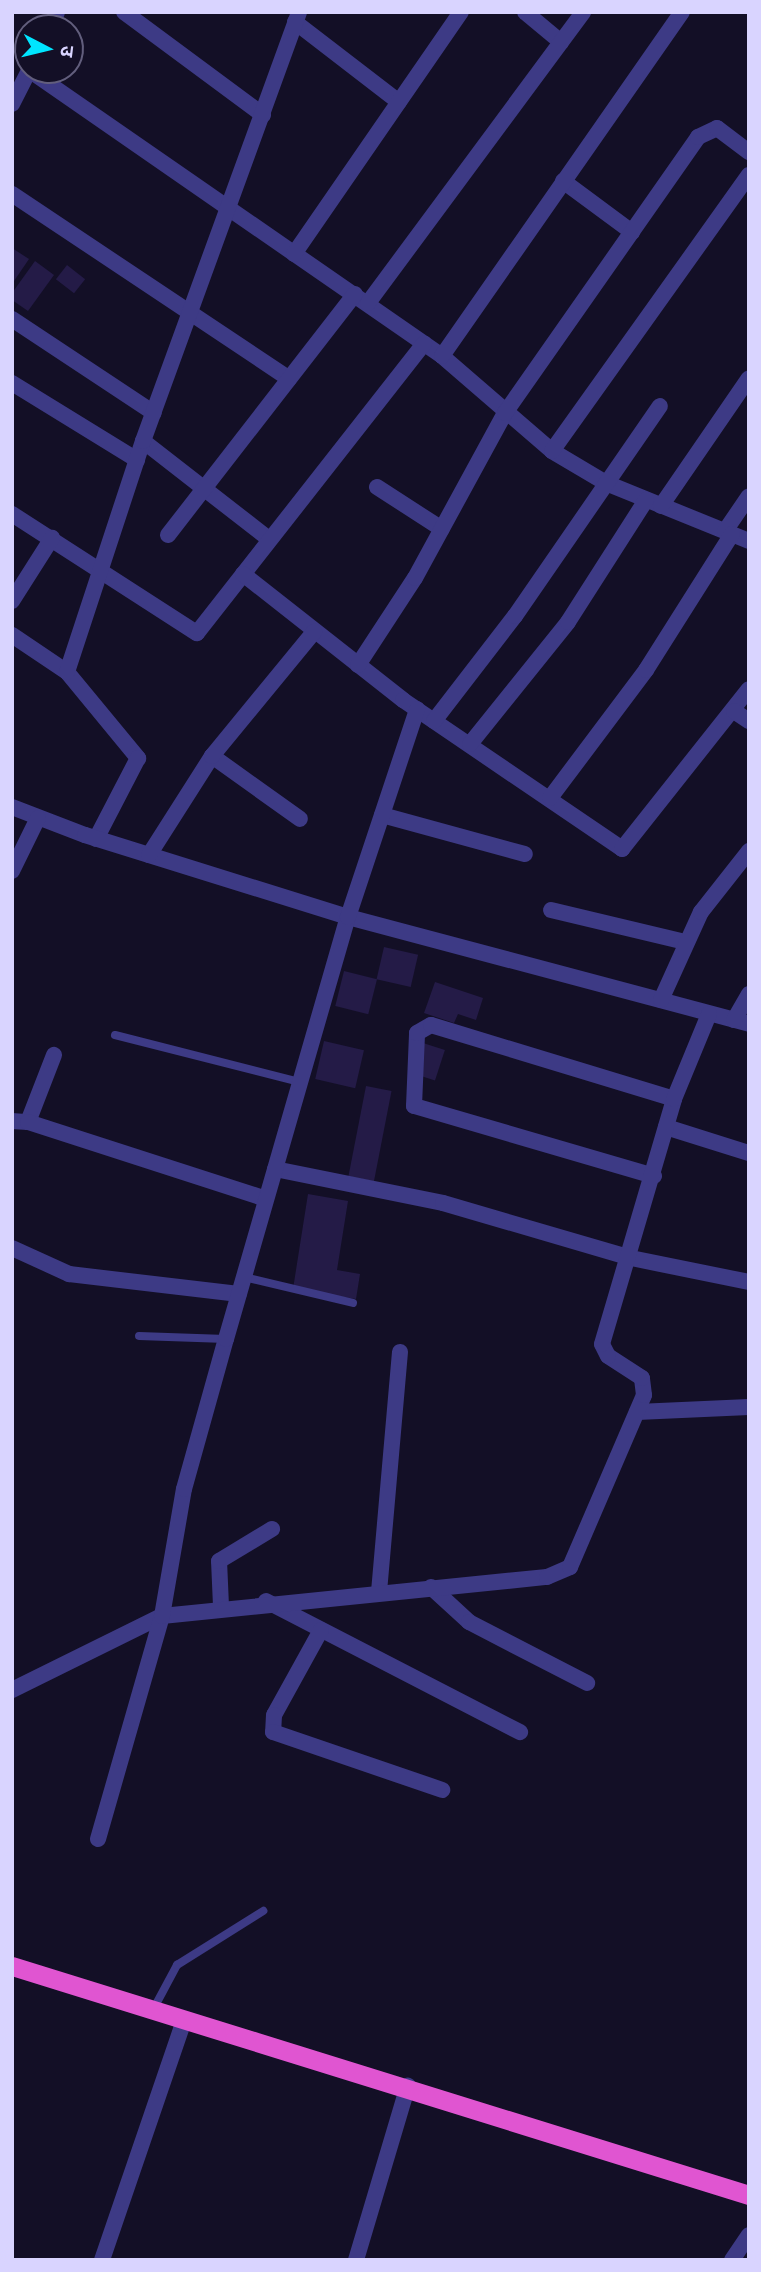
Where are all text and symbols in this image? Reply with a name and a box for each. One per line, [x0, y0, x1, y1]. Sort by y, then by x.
north arrow [14, 14, 84, 84]
text: उ [54, 44, 81, 58]

